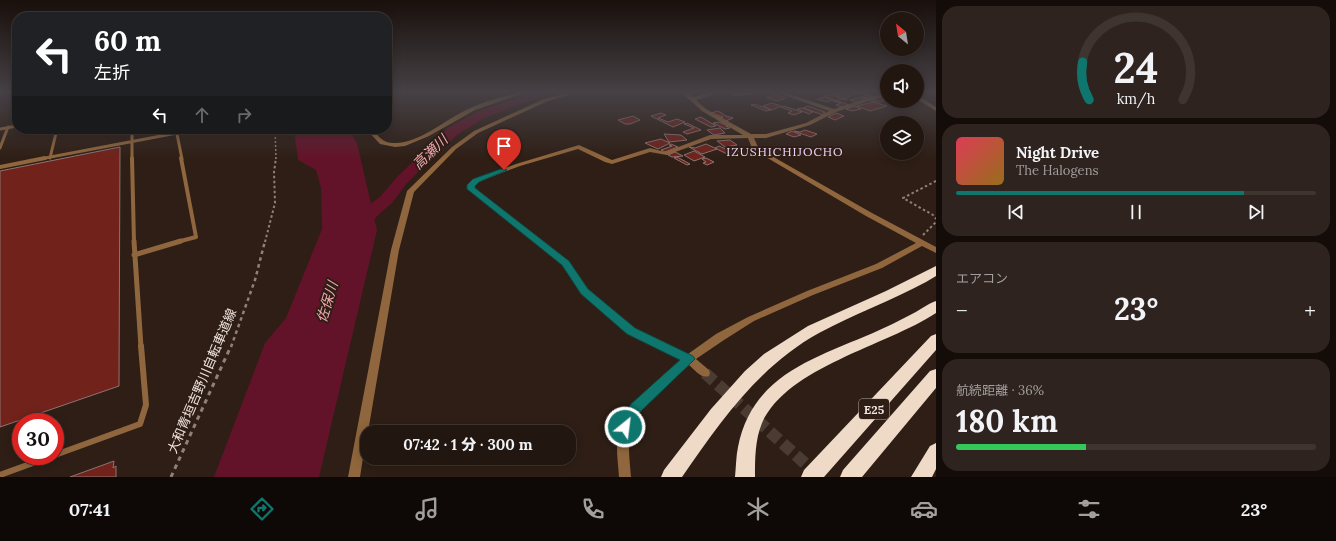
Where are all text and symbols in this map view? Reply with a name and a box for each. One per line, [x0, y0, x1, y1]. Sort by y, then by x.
north arrow [880, 12, 924, 56]
map controls [880, 12, 924, 160]
text: 60 m [94, 23, 161, 59]
icon: left [28, 28, 80, 80]
text: 24 [1114, 41, 1158, 94]
text: 左折 [94, 61, 130, 84]
button: sound [880, 64, 924, 108]
text: km/h [1117, 89, 1156, 108]
icon: left [149, 104, 171, 126]
icon: ahead [191, 104, 213, 126]
icon: right [233, 104, 255, 126]
button: layers [880, 116, 924, 160]
pin [487, 129, 521, 170]
water label: 高瀬川 [409, 130, 453, 173]
icon: arrive [493, 135, 515, 157]
text: Night Drive [1016, 143, 1099, 162]
district label: IZUSHICHIJOCHO [726, 144, 844, 159]
text: The Halogens [1016, 162, 1099, 179]
icon: previous [1005, 201, 1027, 223]
icon: pause [1125, 201, 1147, 223]
icon: next [1245, 201, 1267, 223]
text: エアコン [956, 270, 1008, 287]
water label: 佐保川 [312, 277, 342, 325]
text: 23° [1114, 290, 1158, 328]
text: − [956, 296, 968, 324]
text: + [1304, 296, 1316, 324]
street label: 大和青垣吉野川自転車道線 [164, 306, 240, 456]
text: 航続距離 · 36% [956, 382, 1044, 399]
road number: E25 [859, 399, 889, 419]
text: 180 km [956, 402, 1058, 440]
position arrow [604, 406, 646, 448]
speed limit sign: 30 [12, 413, 64, 465]
text: 07:42 · 1 分 · 300 m [403, 435, 533, 454]
icon: directions [248, 495, 276, 523]
icon: music [413, 495, 441, 523]
icon: phone [579, 495, 607, 523]
icon: climate [744, 495, 772, 523]
icon: car [910, 495, 938, 523]
icon: filters [1075, 495, 1103, 523]
text: 07:41 [69, 498, 110, 521]
text: 23° [1241, 498, 1267, 521]

